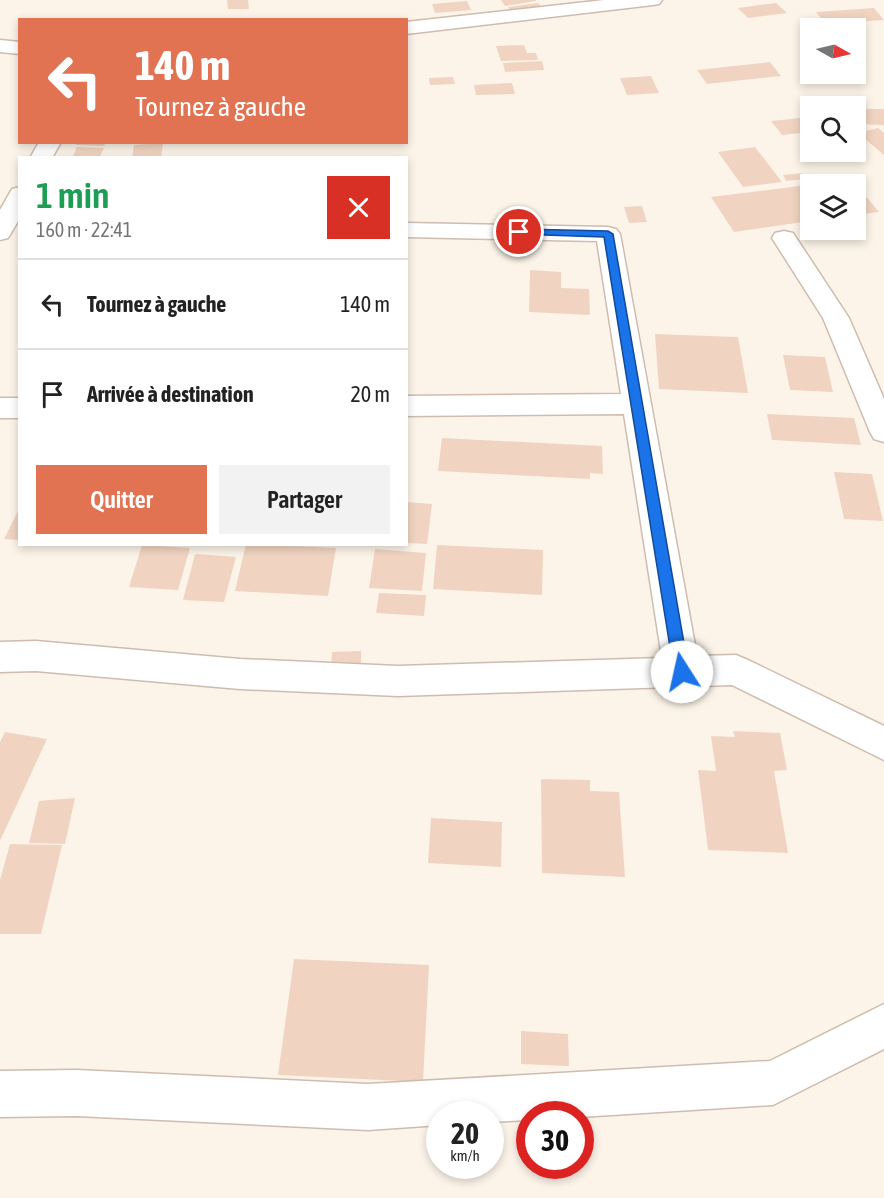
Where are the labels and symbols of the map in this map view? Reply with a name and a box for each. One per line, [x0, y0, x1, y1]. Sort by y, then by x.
north arrow [800, 18, 866, 84]
pin [493, 206, 544, 257]
position arrow [650, 640, 714, 704]
speed limit sign: 30 [516, 1101, 594, 1179]

